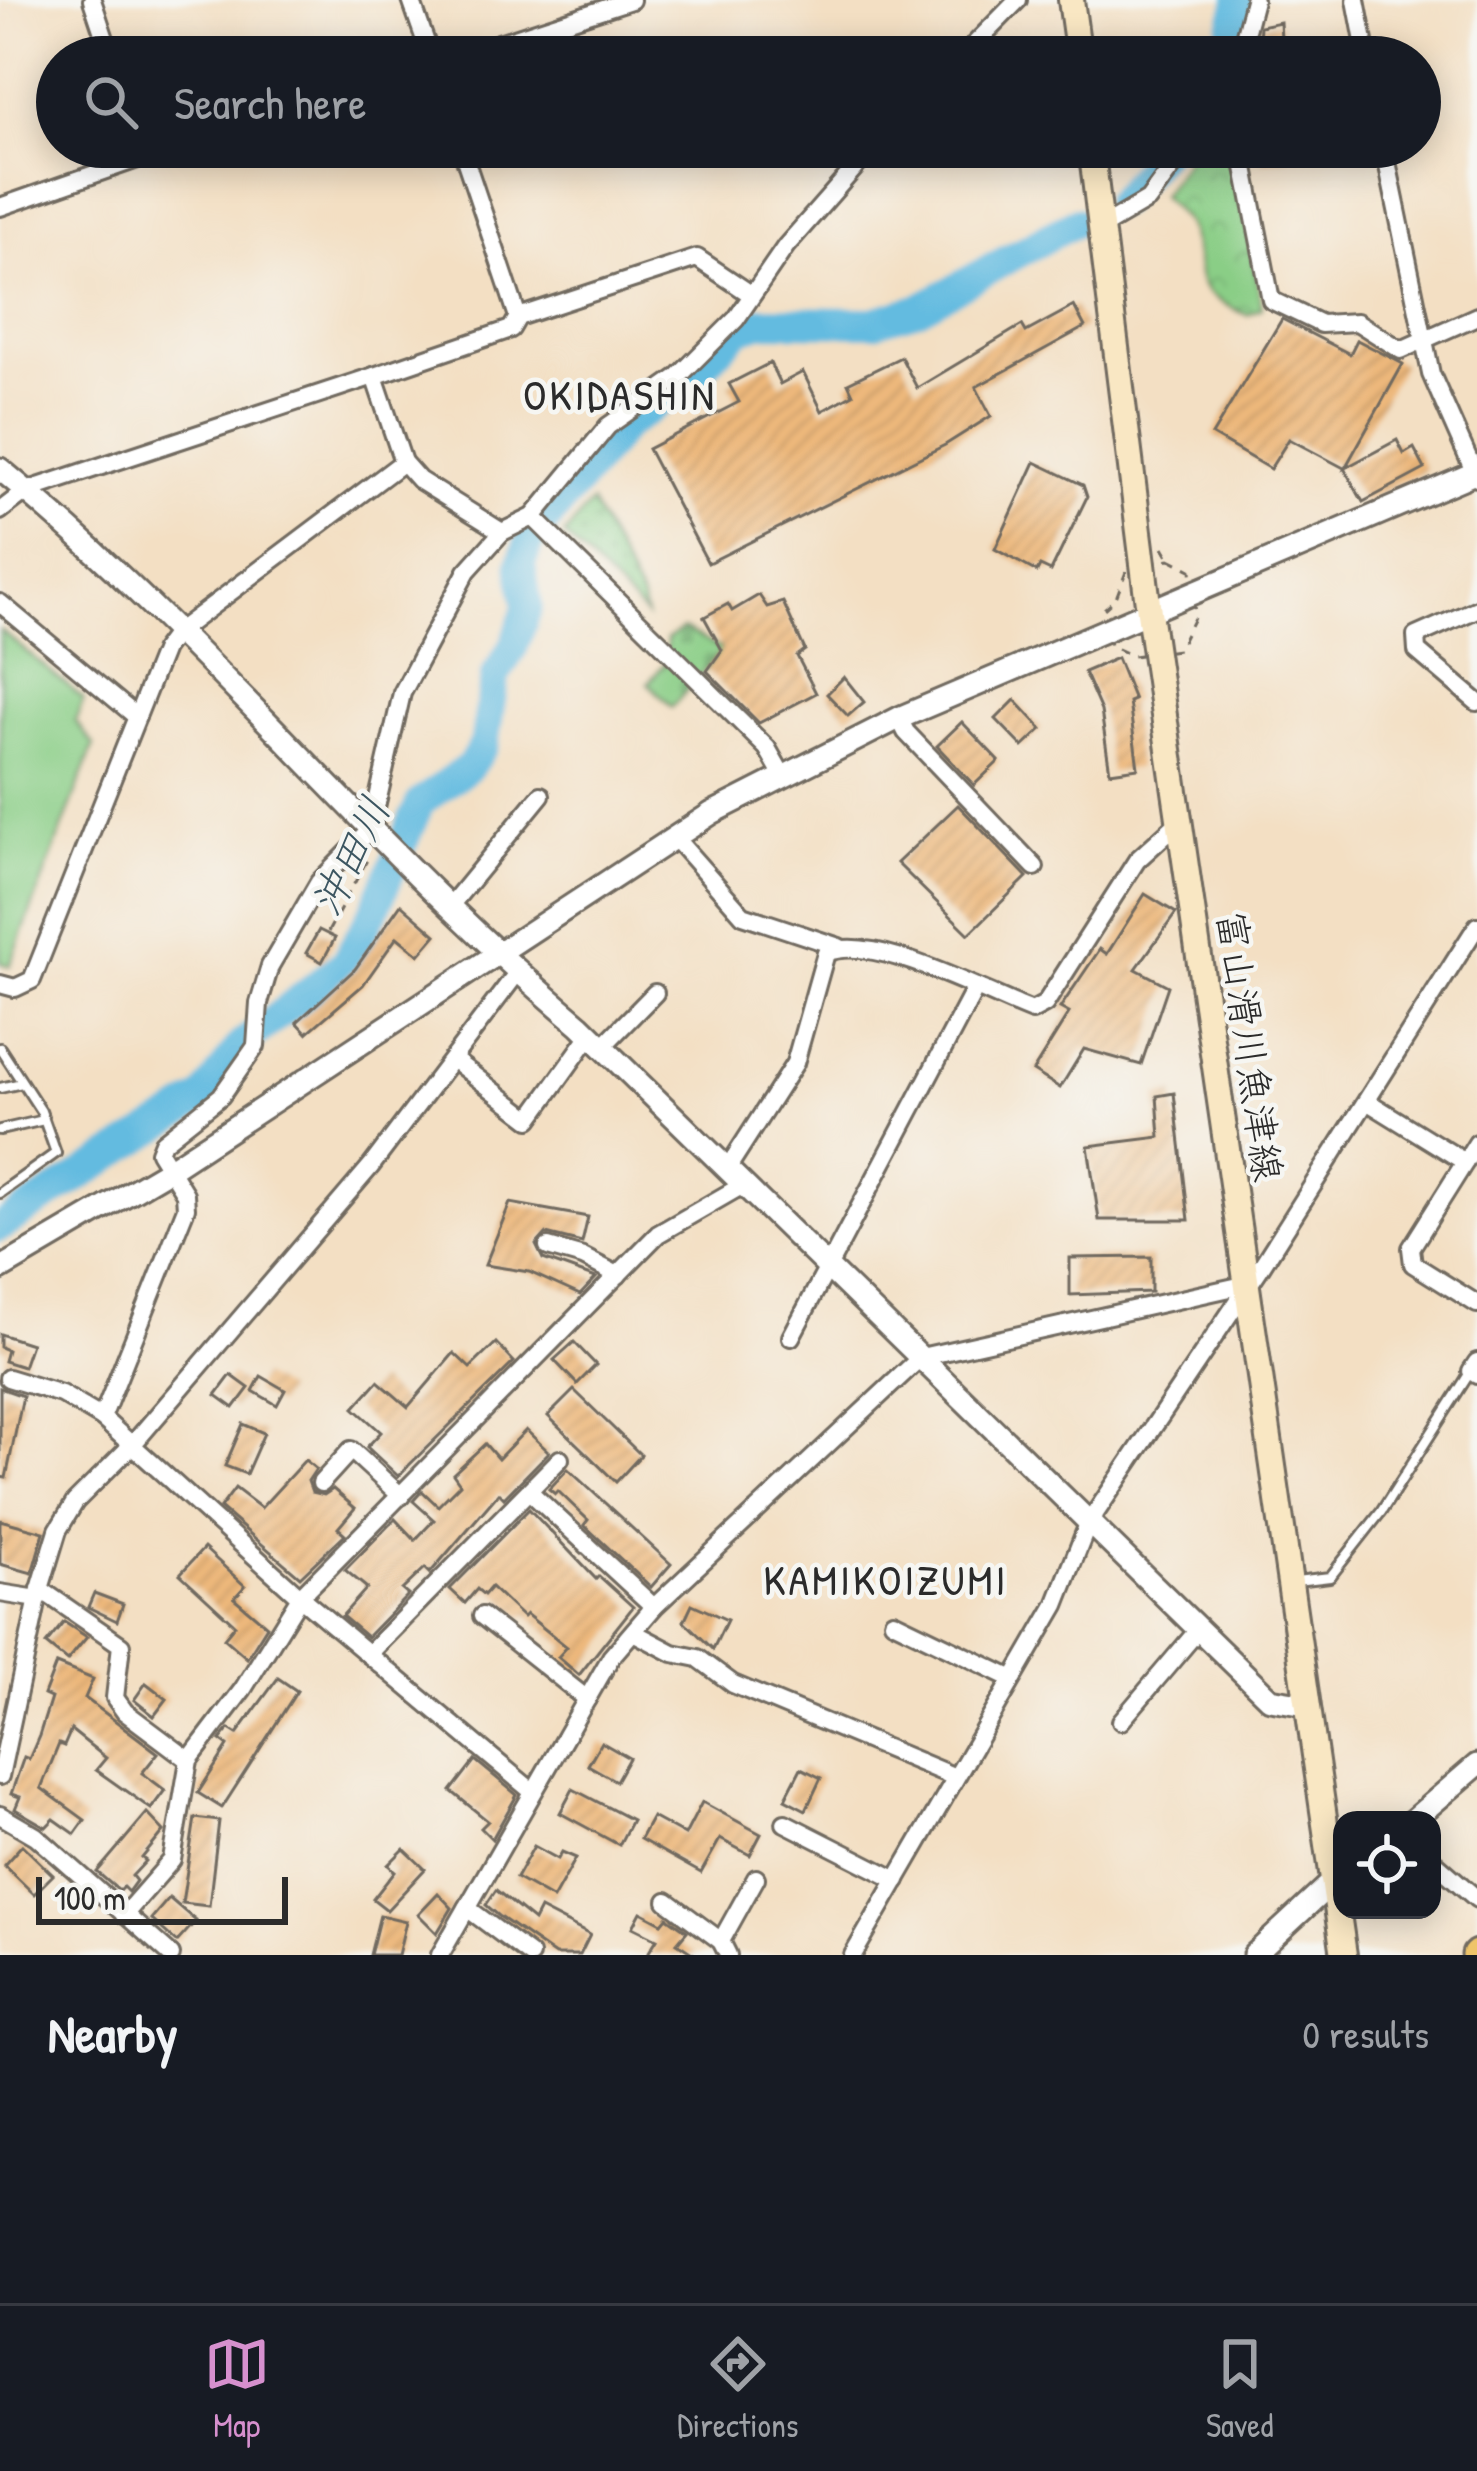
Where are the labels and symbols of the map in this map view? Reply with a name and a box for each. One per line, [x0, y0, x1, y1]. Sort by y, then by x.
district label: OKIDASHIN [523, 366, 717, 423]
water label: 沖田川 [296, 787, 403, 925]
street label: 富山滑川魚津線 [1205, 907, 1296, 1185]
district label: KAMIKOIZUMI [764, 1551, 1008, 1608]
scale bar [36, 1871, 288, 1924]

